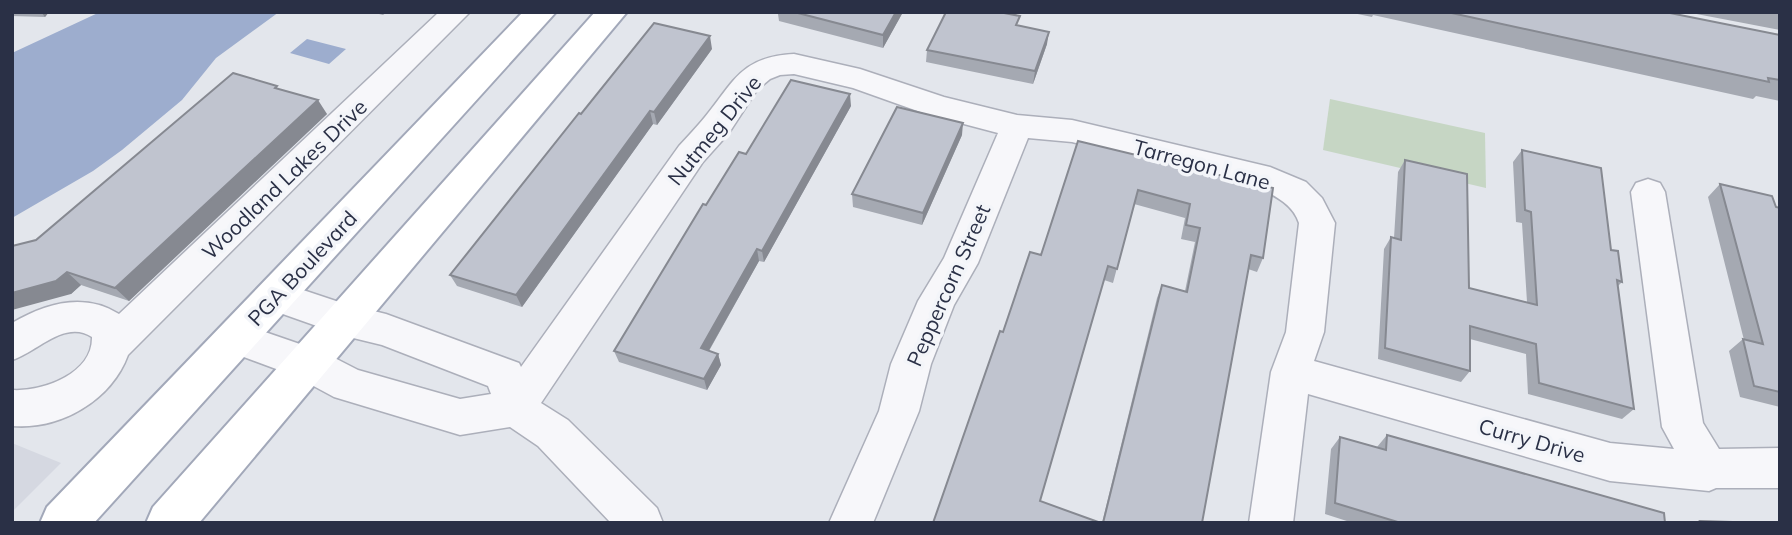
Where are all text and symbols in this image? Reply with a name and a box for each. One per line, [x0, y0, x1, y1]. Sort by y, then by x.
street label: Nutmeg Drive [662, 70, 766, 190]
street label: Woodland Lakes Drive [196, 93, 372, 265]
street label: Tarregon Lane [1131, 133, 1273, 195]
street label: Peppercorn Street [901, 200, 995, 370]
street label: PGA Boulevard [242, 205, 362, 331]
street label: Curry Drive [1476, 412, 1588, 468]

